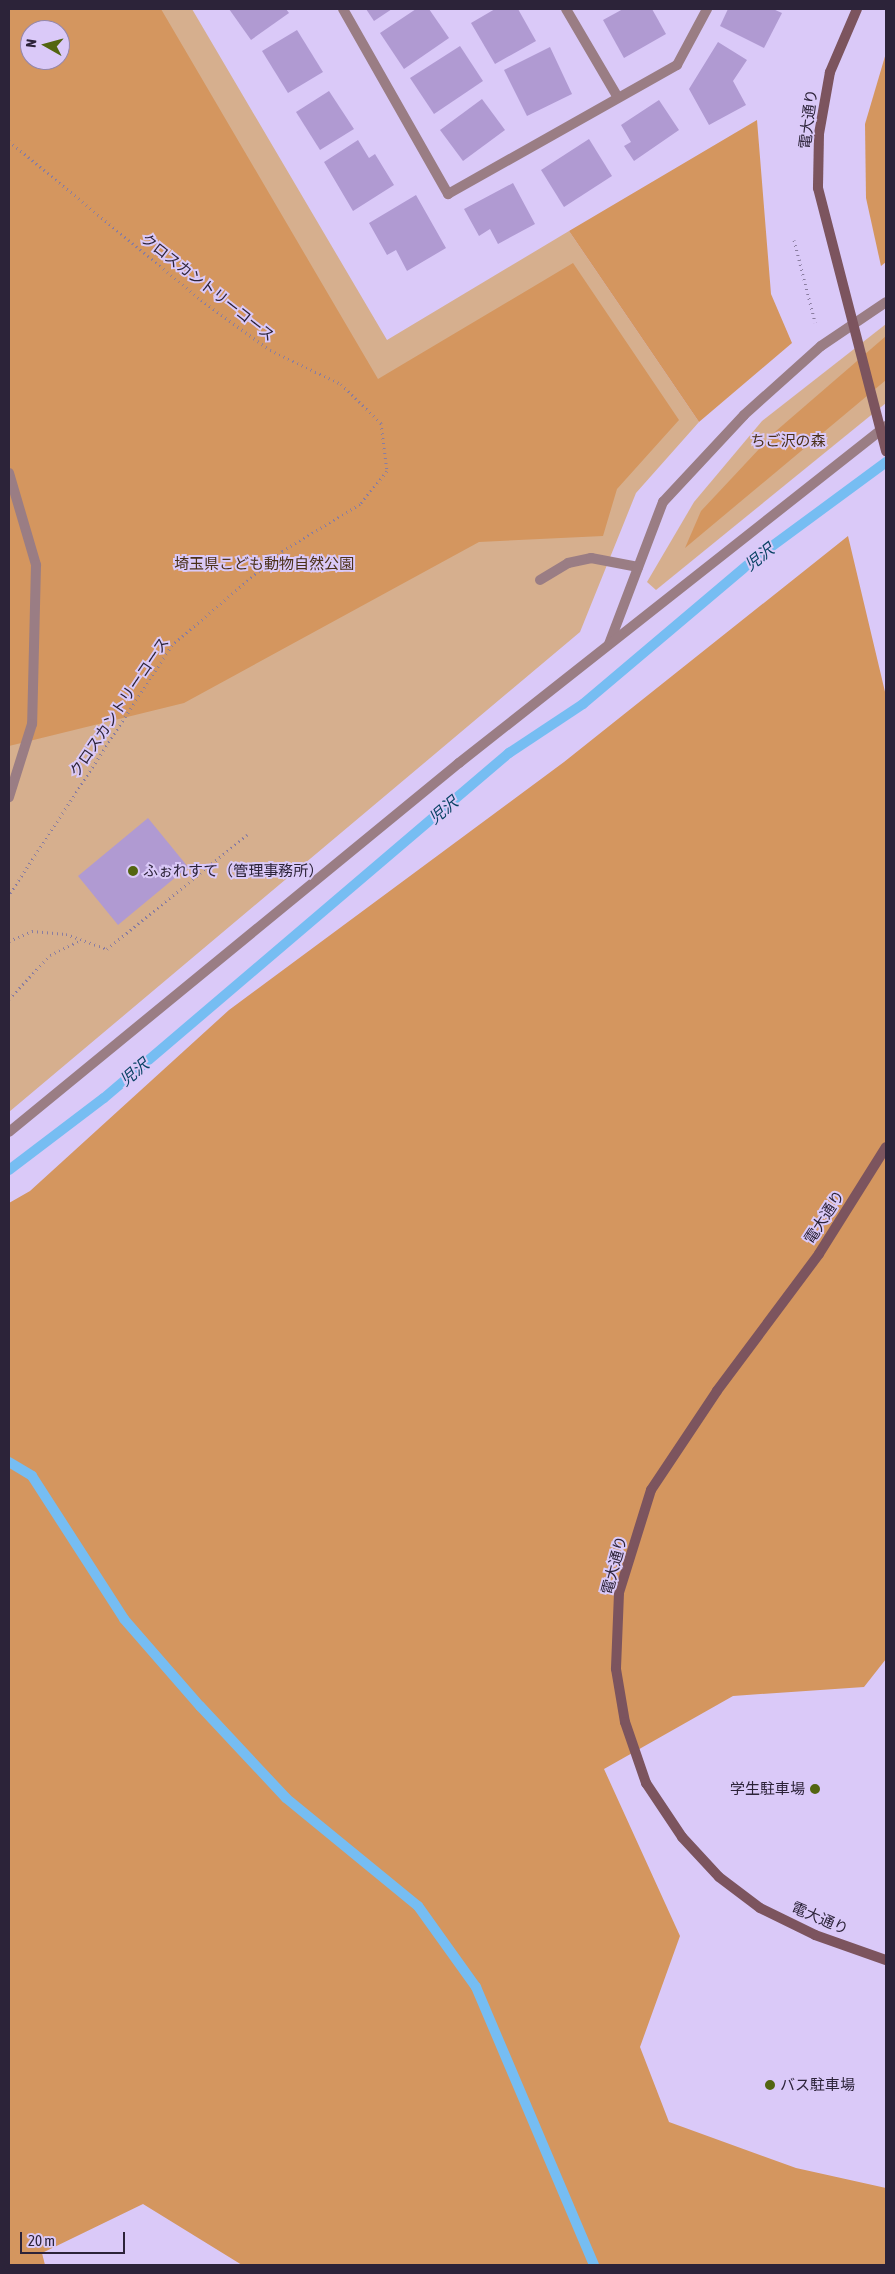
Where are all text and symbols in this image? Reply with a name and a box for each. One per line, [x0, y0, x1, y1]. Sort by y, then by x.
north arrow [20, 20, 70, 70]
text: N [23, 38, 40, 48]
street label: 電大通り [795, 88, 821, 150]
street label: クロスカントリーコース [137, 229, 279, 345]
park label: ちご沢の森 [751, 432, 825, 450]
water label: 児沢 [740, 540, 778, 574]
park label: 埼玉県こども動物自然公園 [174, 555, 354, 573]
street label: クロスカントリーコース [65, 634, 173, 780]
water label: 児沢 [425, 792, 461, 828]
place label: ふぉれすて（管理事務所） [143, 862, 323, 880]
marker: ふぉれすて（管理事務所） [127, 865, 139, 877]
water label: 児沢 [116, 1054, 152, 1090]
street label: 電大通り [800, 1187, 848, 1247]
street label: 電大通り [598, 1534, 630, 1596]
place label: 学生駐車場 [730, 1780, 805, 1798]
marker: 学生駐車場 [809, 1783, 821, 1795]
street label: 電大通り [789, 1898, 851, 1938]
place label: バス駐車場 [780, 2076, 855, 2094]
marker: バス駐車場 [764, 2079, 776, 2091]
scale bar [22, 2222, 128, 2254]
text: 20 m [28, 2232, 55, 2249]

